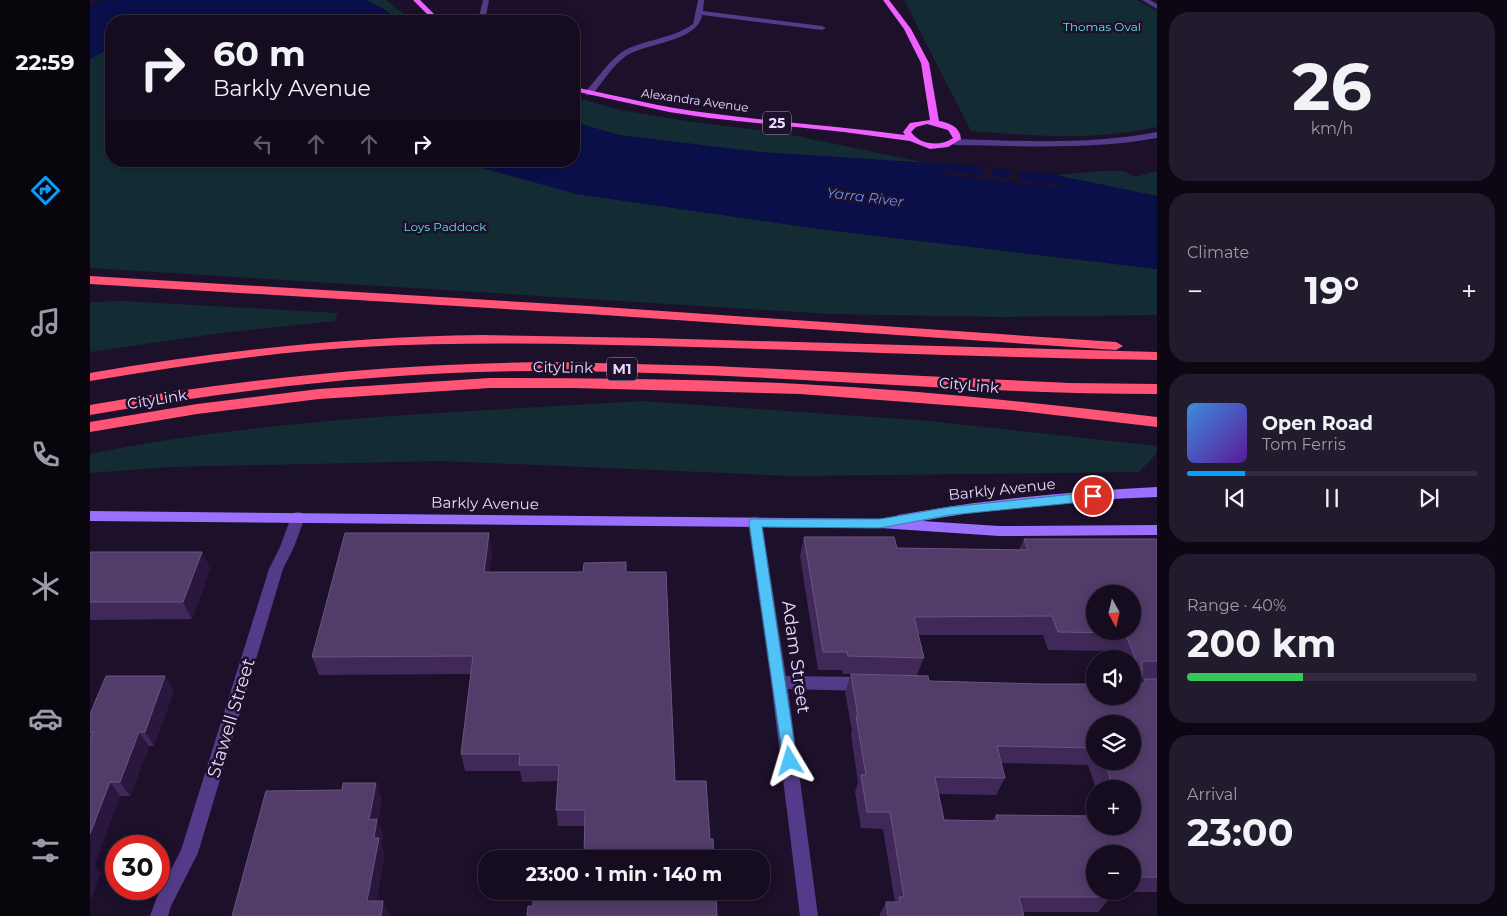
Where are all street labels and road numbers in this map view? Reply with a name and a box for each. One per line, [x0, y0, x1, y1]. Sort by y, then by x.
street label: Alexandra Avenue [640, 85, 750, 115]
road number: 25 [763, 112, 791, 134]
street label: CityLink [533, 357, 593, 377]
road number: M1 [607, 358, 637, 380]
street label: CityLink [938, 373, 1000, 397]
street label: CityLink [126, 385, 188, 413]
street label: Barkly Avenue [947, 474, 1057, 504]
street label: Barkly Avenue [431, 493, 539, 513]
street label: Adam Street [777, 599, 815, 715]
street label: Stawell Street [202, 656, 260, 780]

